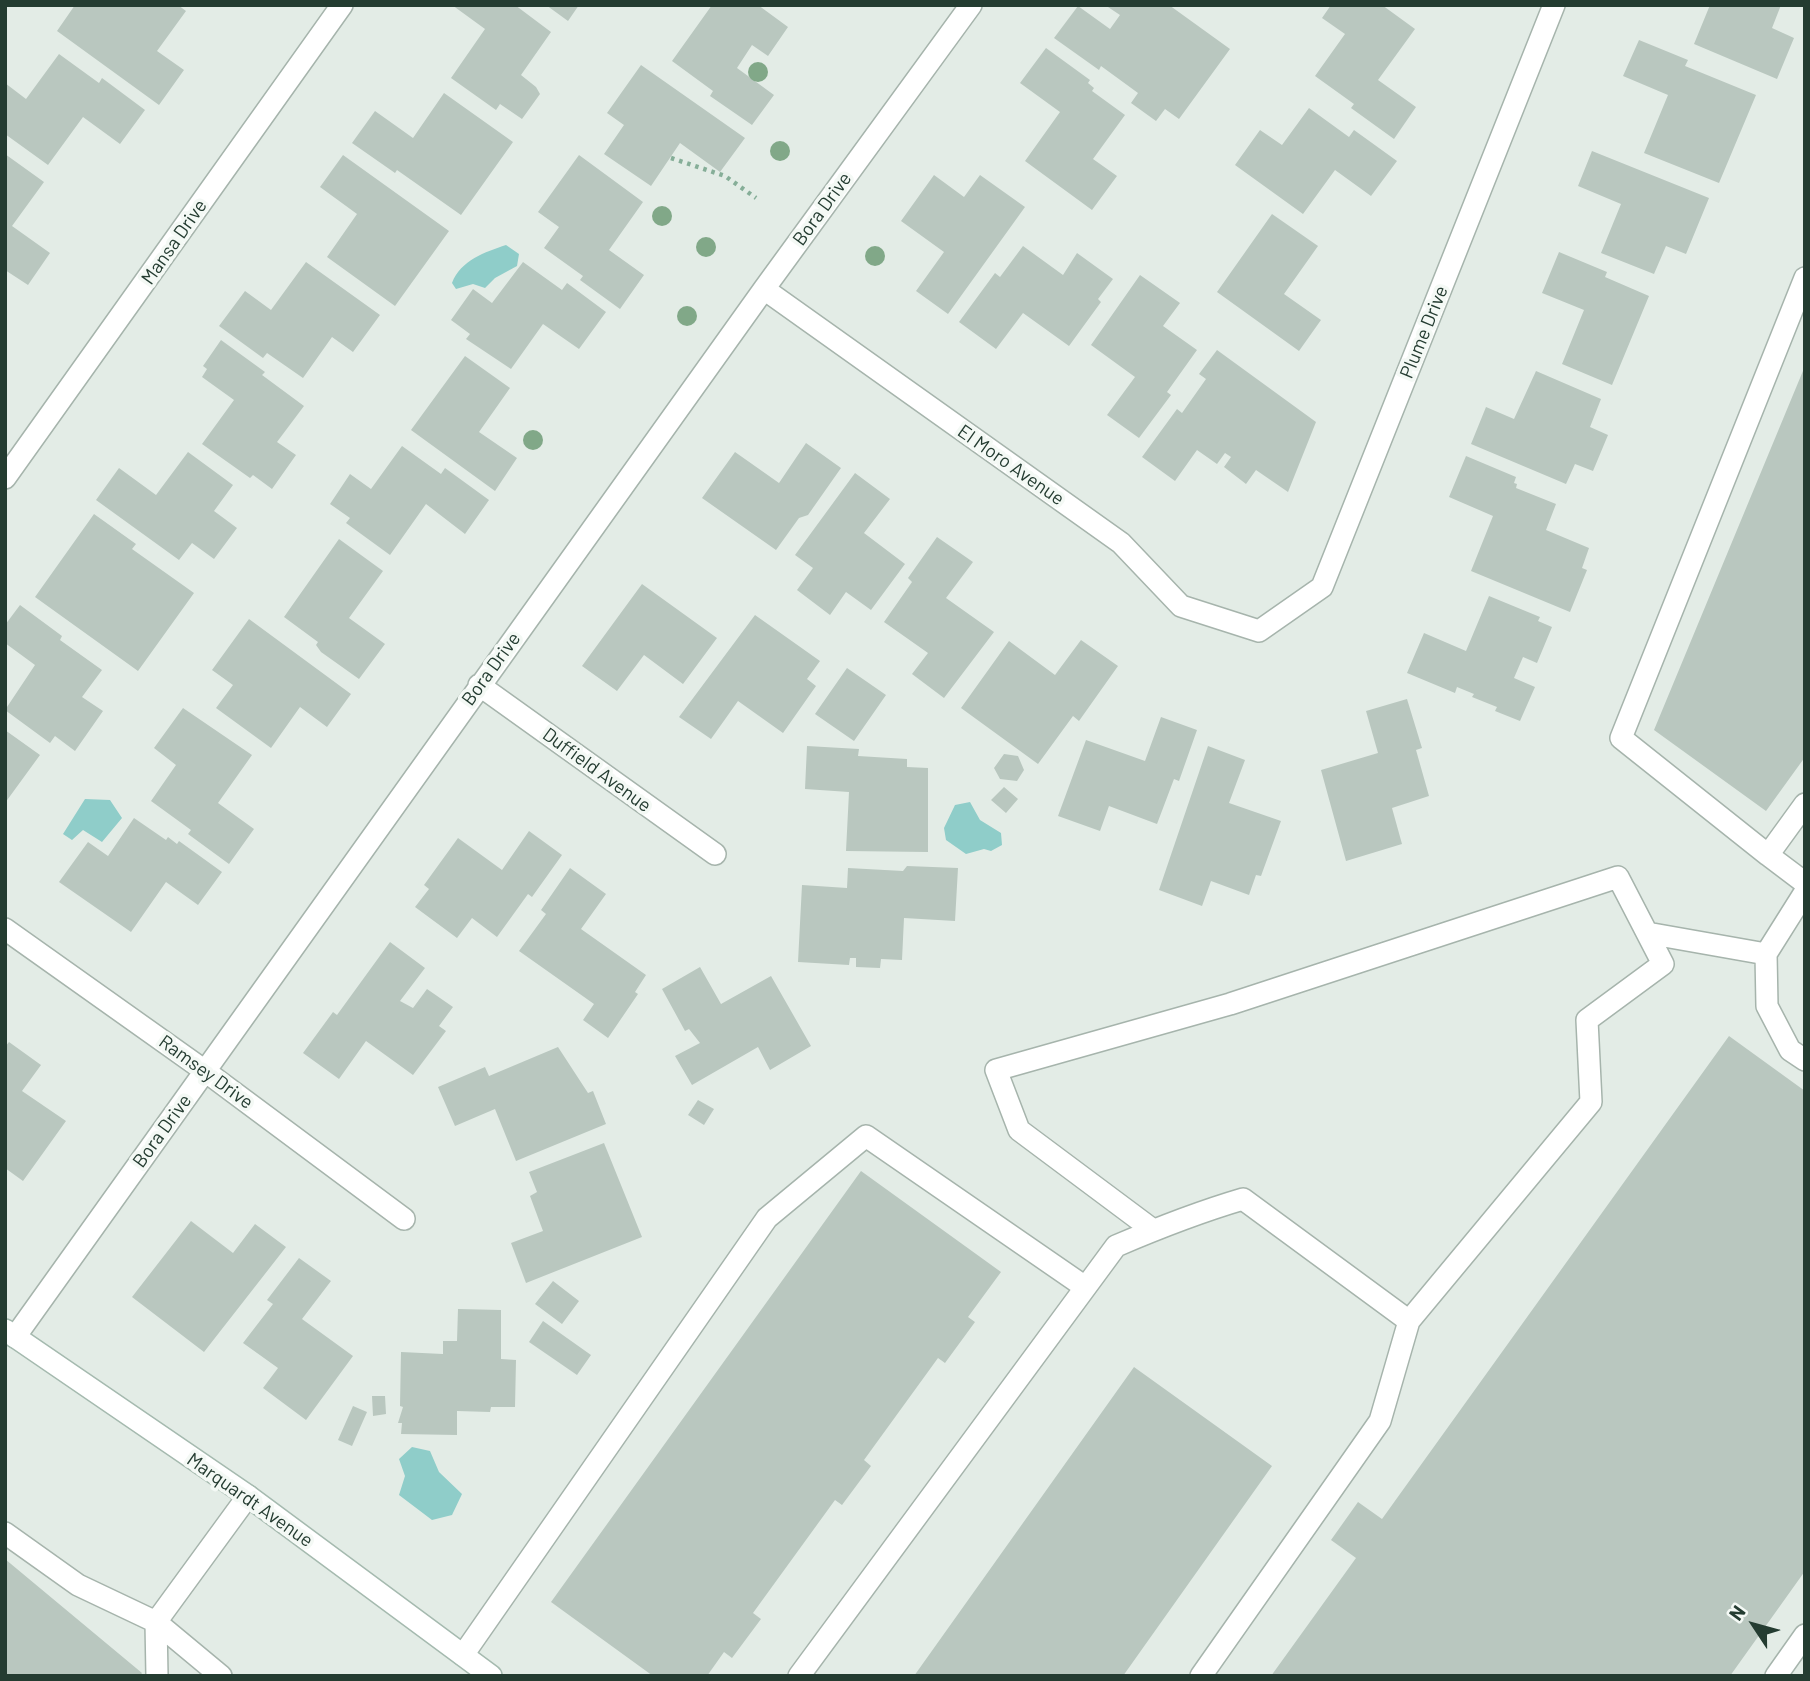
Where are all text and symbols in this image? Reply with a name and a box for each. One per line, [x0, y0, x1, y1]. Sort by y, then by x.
street label: Bora Drive [788, 168, 856, 250]
street label: Mansa Drive [136, 195, 212, 289]
street label: Plume Drive [1395, 282, 1453, 382]
street label: El Moro Avenue [953, 420, 1069, 510]
street label: Bora Drive [457, 628, 525, 710]
street label: Duffield Avenue [538, 723, 656, 817]
street label: Ramsey Drive [154, 1030, 258, 1114]
street label: Bora Drive [128, 1090, 196, 1172]
street label: Marquardt Avenue [183, 1448, 317, 1552]
north arrow [1719, 1590, 1789, 1660]
text: N [1724, 1600, 1750, 1624]

